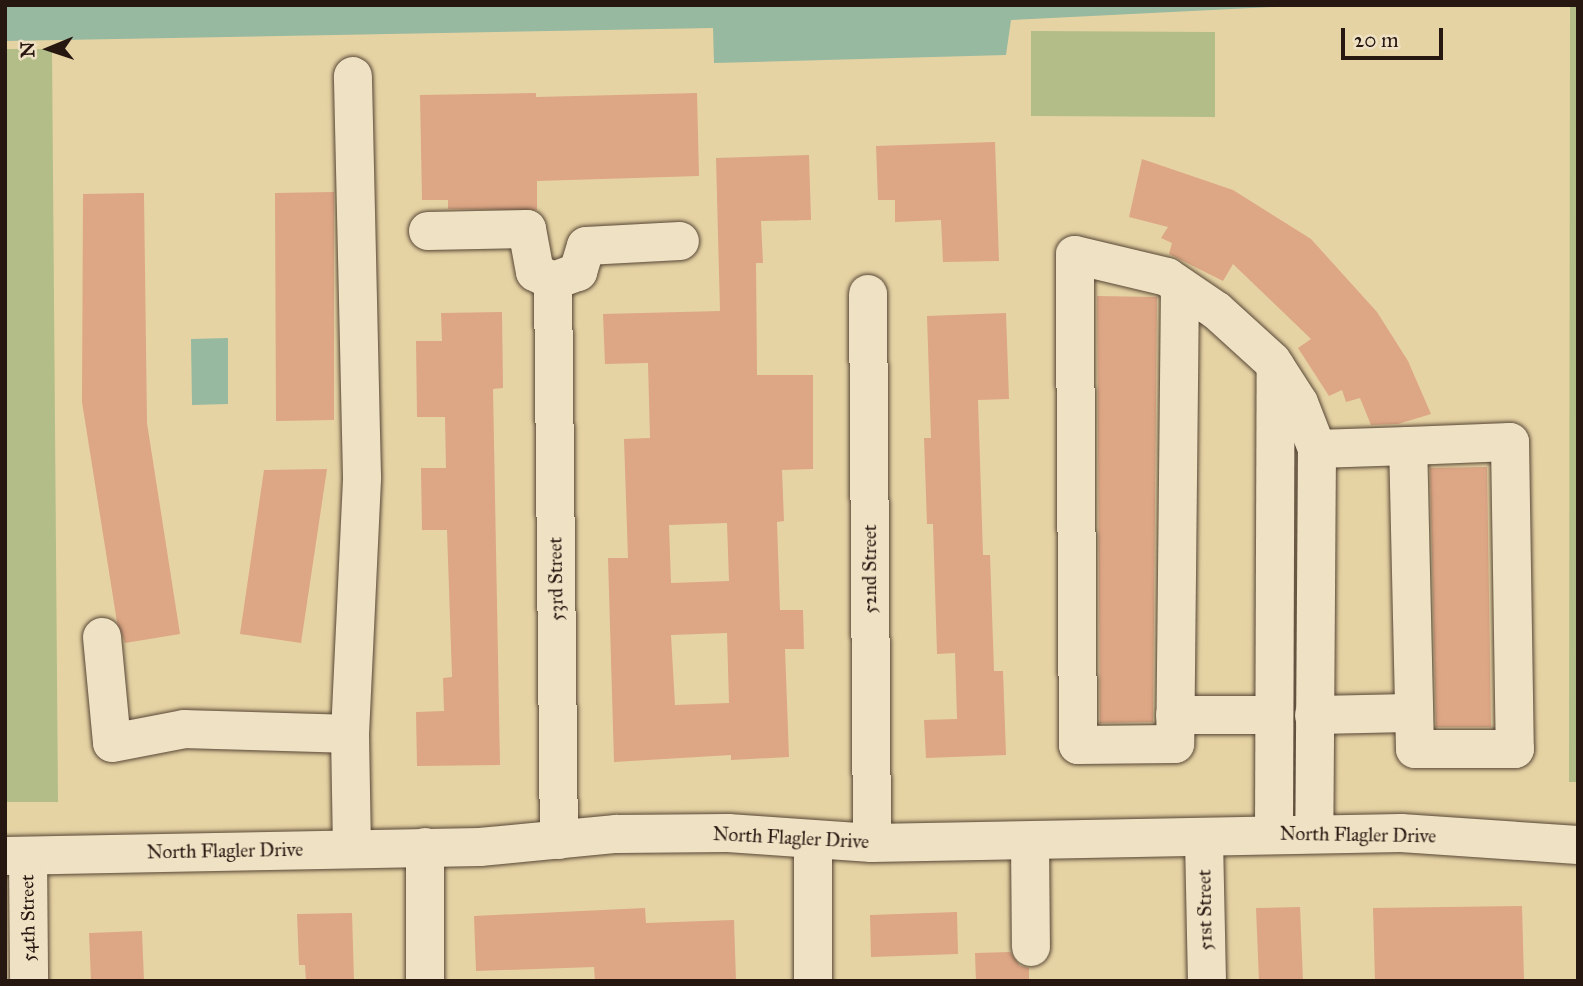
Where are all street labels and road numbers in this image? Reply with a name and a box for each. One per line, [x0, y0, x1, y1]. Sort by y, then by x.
street label: 52nd Street [859, 524, 881, 614]
street label: 53rd Street [544, 537, 568, 621]
street label: North Flagler Drive [1280, 822, 1436, 848]
street label: North Flagler Drive [712, 823, 870, 853]
street label: North Flagler Drive [147, 838, 303, 864]
street label: 51st Street [1193, 869, 1217, 951]
street label: 54th Street [16, 874, 40, 962]

